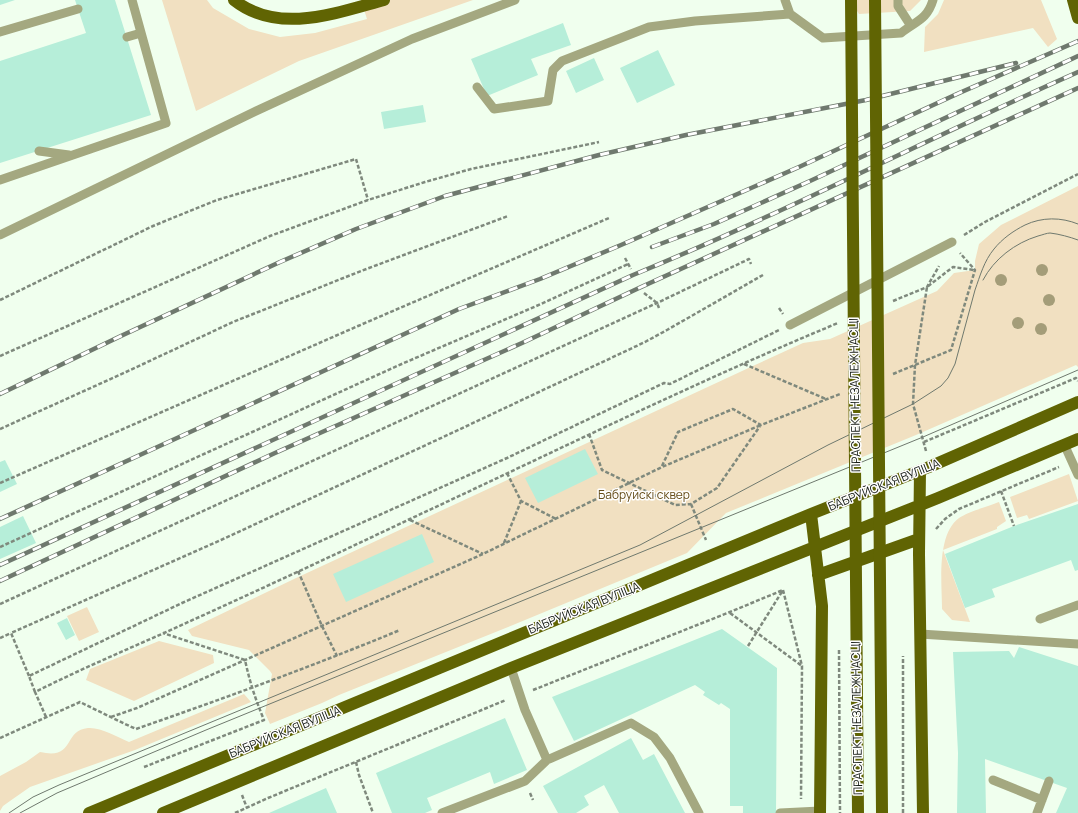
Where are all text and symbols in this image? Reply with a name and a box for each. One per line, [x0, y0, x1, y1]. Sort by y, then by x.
street label: ПРАСПЕКТ НЕЗАЛЕЖНАСЦІ [845, 318, 864, 472]
street label: БАБРУЙСКАЯ ВУЛІЦА [825, 454, 943, 515]
park label: Бабруйскі сквер [598, 486, 690, 503]
street label: БАБРУЙСКАЯ ВУЛІЦА [525, 577, 643, 638]
street label: ПРАСПЕКТ НЕЗАЛЕЖНАСЦІ [847, 641, 866, 795]
street label: БАБРУЙСКАЯ ВУЛІЦА [226, 701, 344, 762]

